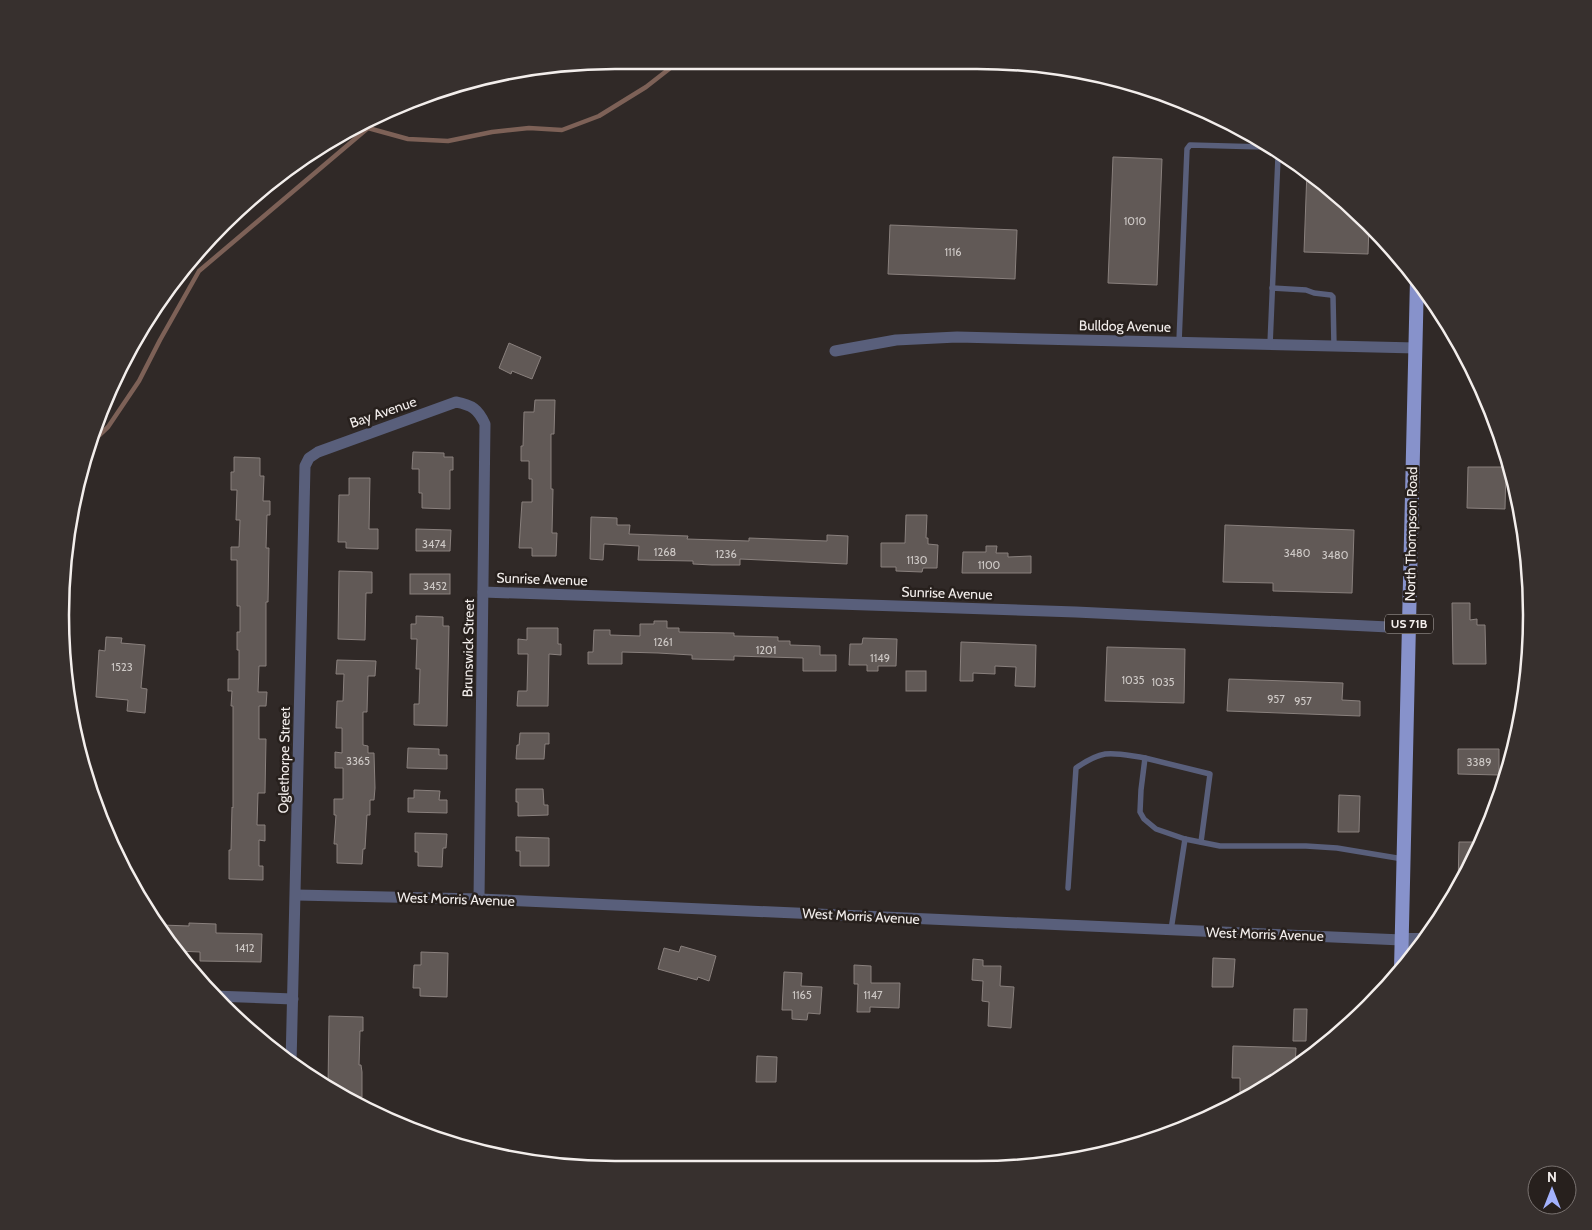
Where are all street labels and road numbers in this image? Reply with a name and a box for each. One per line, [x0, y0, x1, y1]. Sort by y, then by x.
street label: Bulldog Avenue [1079, 316, 1171, 336]
street label: Bay Avenue [347, 392, 419, 432]
street label: North Thompson Road [1401, 466, 1421, 602]
street label: Sunrise Avenue [496, 568, 588, 590]
street label: Sunrise Avenue [901, 582, 993, 604]
street label: Brunswick Street [458, 598, 478, 697]
road number: US 71B [1385, 614, 1433, 634]
street label: Oglethorpe Street [274, 706, 294, 813]
street label: West Morris Avenue [397, 888, 515, 910]
street label: West Morris Avenue [802, 904, 920, 928]
street label: West Morris Avenue [1206, 923, 1324, 945]

